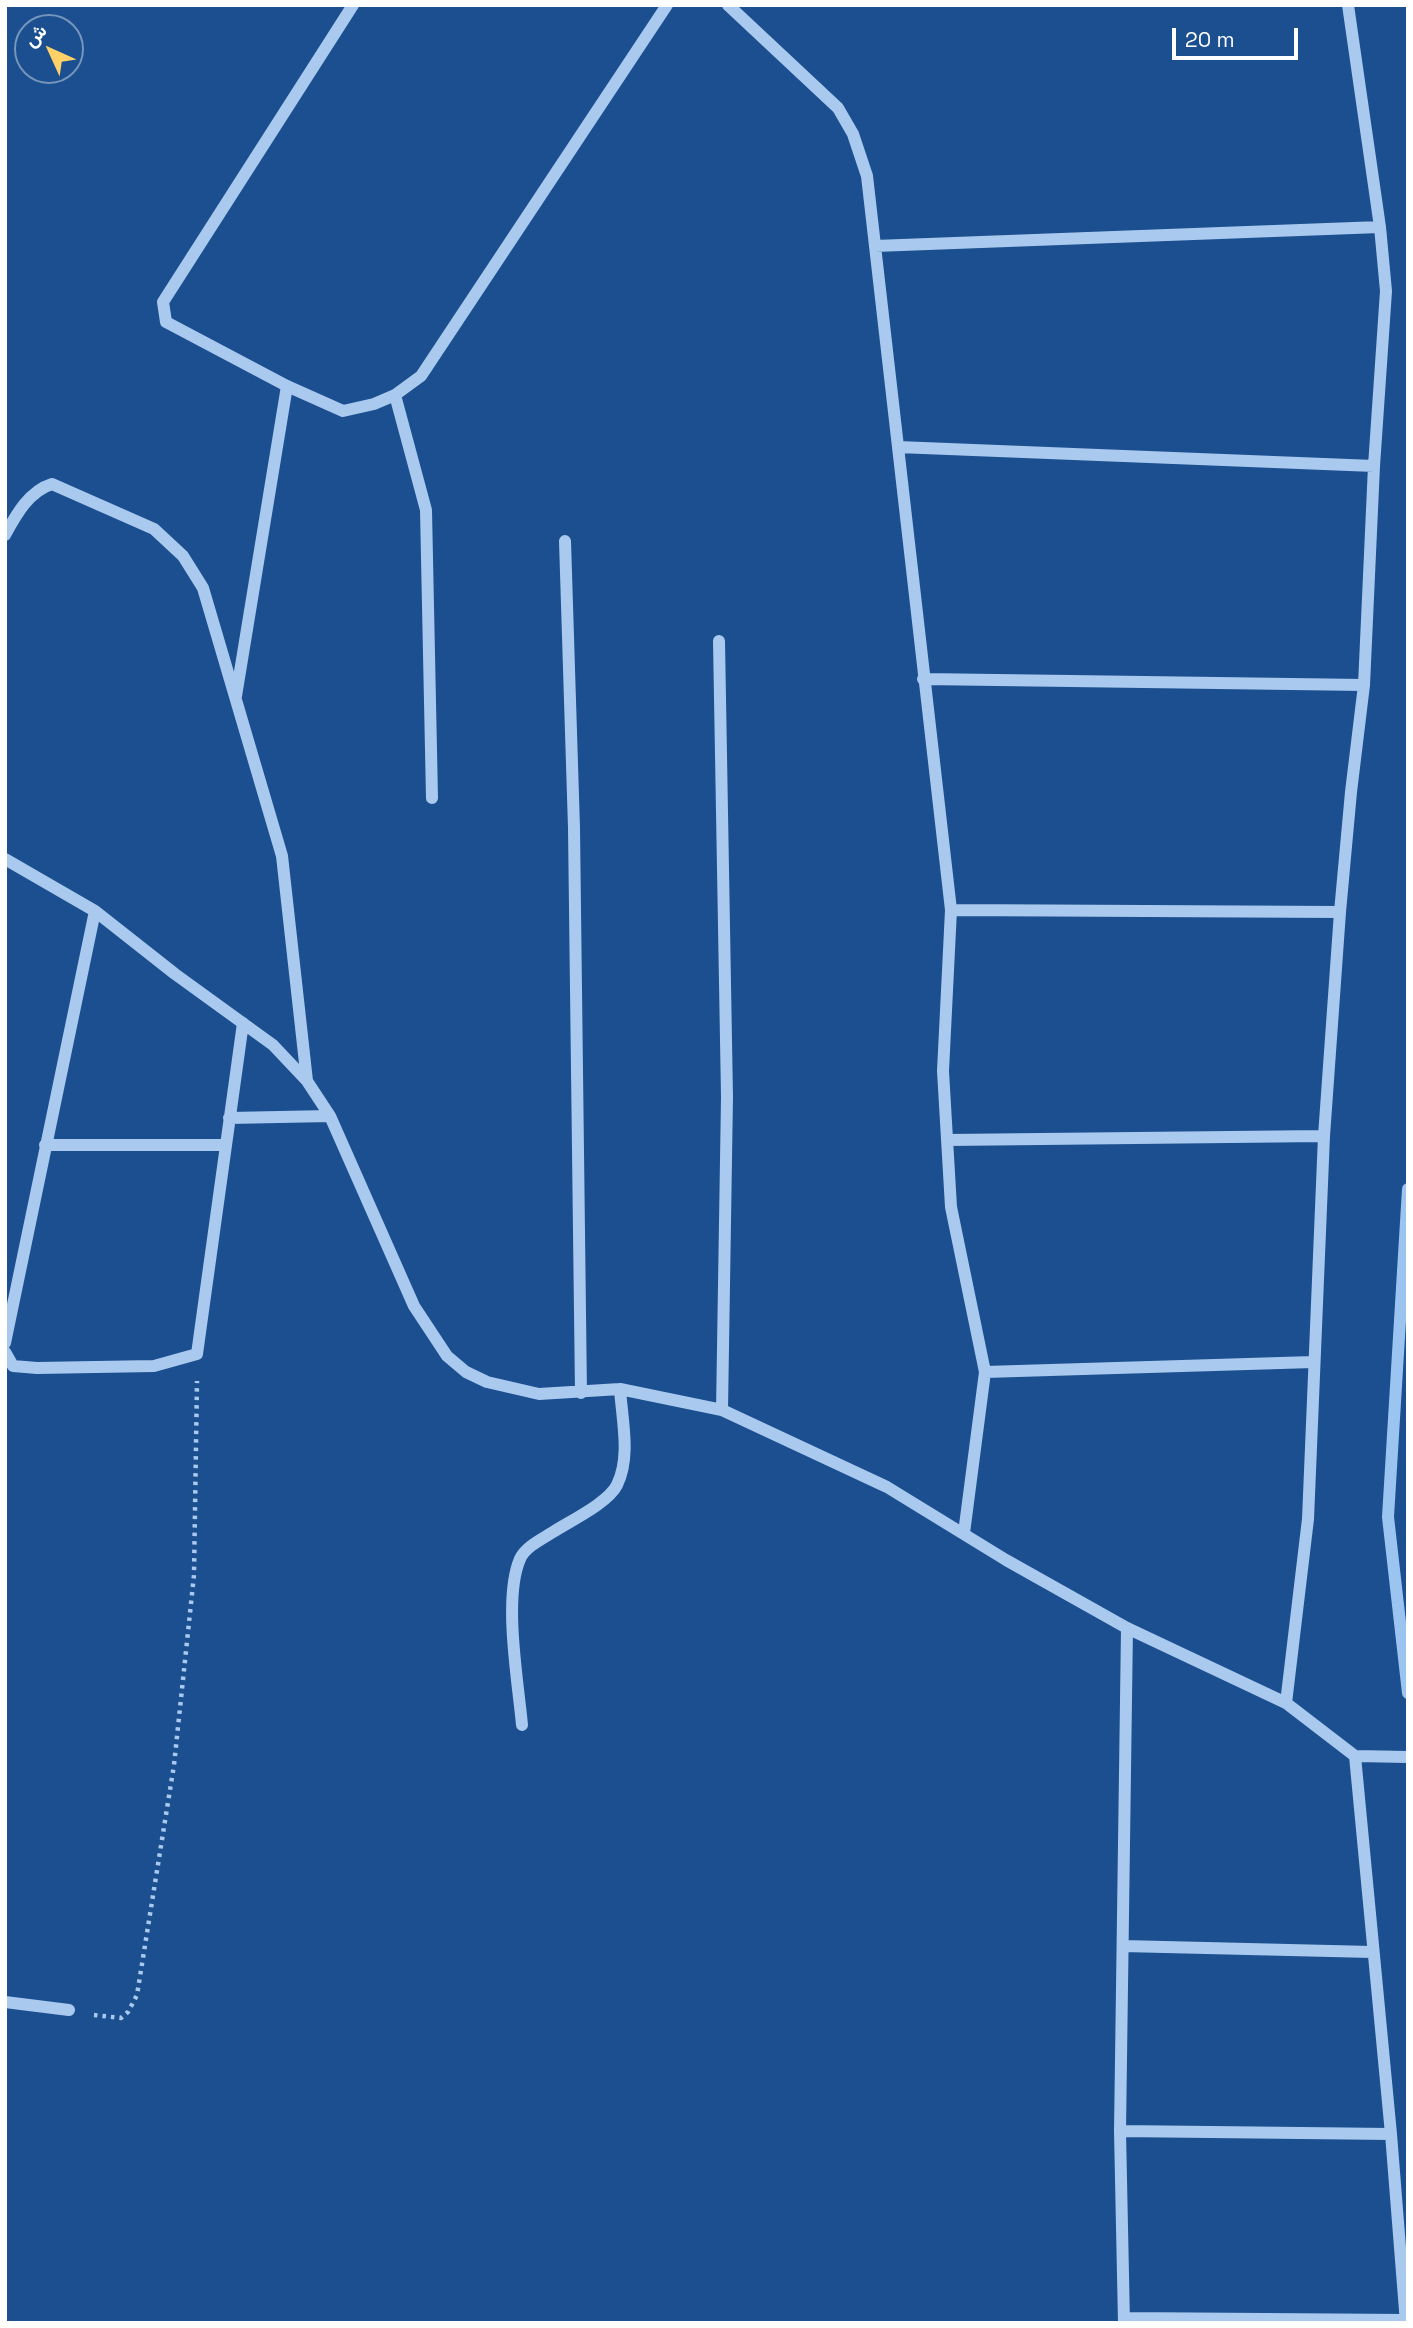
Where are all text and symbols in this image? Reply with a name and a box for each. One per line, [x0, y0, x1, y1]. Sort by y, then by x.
north arrow [14, 14, 84, 84]
scale bar [1175, 14, 1301, 58]
text: ش [18, 18, 52, 52]
text: 20 m [1185, 26, 1235, 53]

